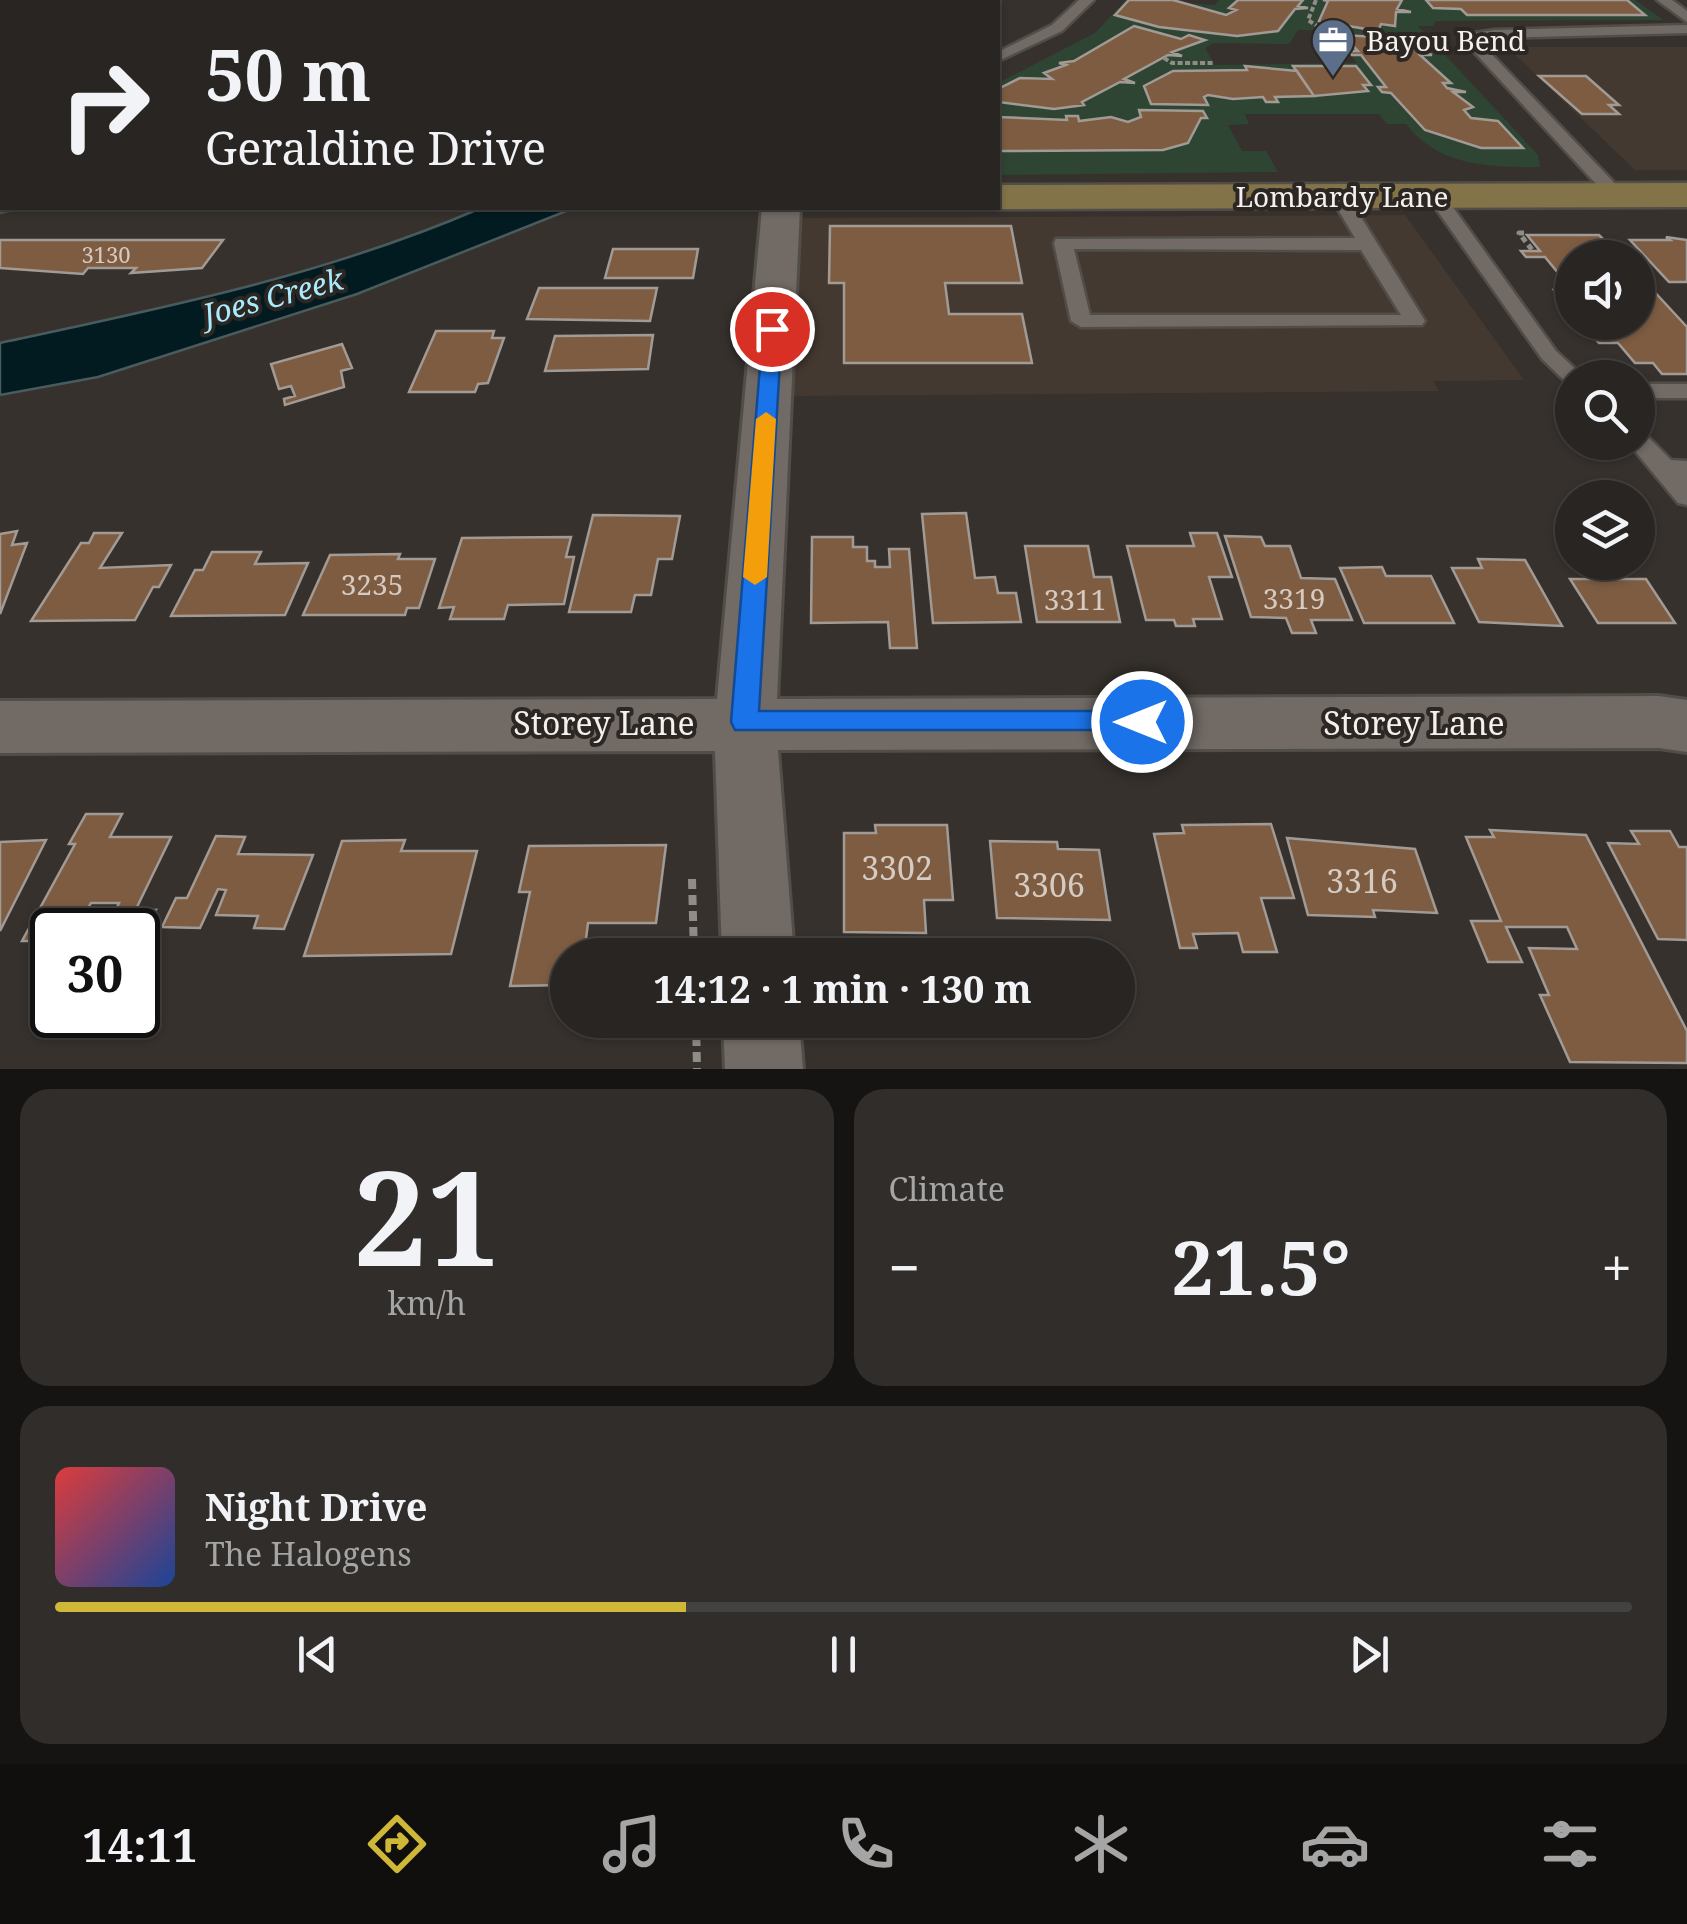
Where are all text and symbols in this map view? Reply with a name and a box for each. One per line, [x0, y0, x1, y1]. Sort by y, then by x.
office icon: Bayou Bend [1310, 17, 1356, 78]
place label: Bayou Bend [1366, 21, 1525, 59]
text: 50 m [205, 26, 371, 122]
icon: right [40, 40, 170, 170]
text: Geraldine Drive [205, 117, 546, 178]
street label: Lombardy Lane [1236, 177, 1448, 215]
house number: 3130 [81, 239, 131, 269]
map controls [1555, 240, 1655, 580]
button: sound [1555, 240, 1655, 340]
water label: Joes Creek [194, 257, 348, 336]
pin [730, 287, 815, 372]
icon: arrive [745, 302, 800, 357]
button: search [1555, 360, 1655, 460]
button: layers [1555, 480, 1655, 580]
house number: 3235 [341, 565, 403, 603]
house number: 3319 [1263, 579, 1325, 617]
house number: 3311 [1044, 580, 1106, 618]
position arrow [1090, 670, 1194, 774]
street label: Storey Lane [513, 701, 695, 744]
street label: Storey Lane [1323, 701, 1505, 744]
house number: 3302 [861, 846, 933, 889]
house number: 3316 [1326, 859, 1398, 902]
house number: 3306 [1013, 863, 1085, 906]
speed limit sign: 30 [30, 908, 160, 1038]
text: 14:12 · 1 min · 130 m [653, 962, 1032, 1014]
text: 21 [353, 1127, 500, 1304]
text: Climate [889, 1167, 1005, 1210]
text: 21.5° [1171, 1215, 1350, 1317]
text: − [889, 1229, 920, 1304]
text: + [1601, 1229, 1632, 1304]
text: km/h [388, 1281, 466, 1324]
text: Night Drive [205, 1480, 427, 1532]
text: The Halogens [205, 1532, 412, 1575]
icon: previous [290, 1627, 345, 1682]
icon: pause [816, 1627, 871, 1682]
icon: next [1342, 1627, 1397, 1682]
icon: directions [362, 1809, 432, 1879]
icon: music [597, 1809, 667, 1879]
icon: phone [831, 1809, 901, 1879]
icon: climate [1066, 1809, 1136, 1879]
icon: car [1300, 1809, 1370, 1879]
icon: filters [1535, 1809, 1605, 1879]
text: 14:11 [82, 1814, 198, 1875]

